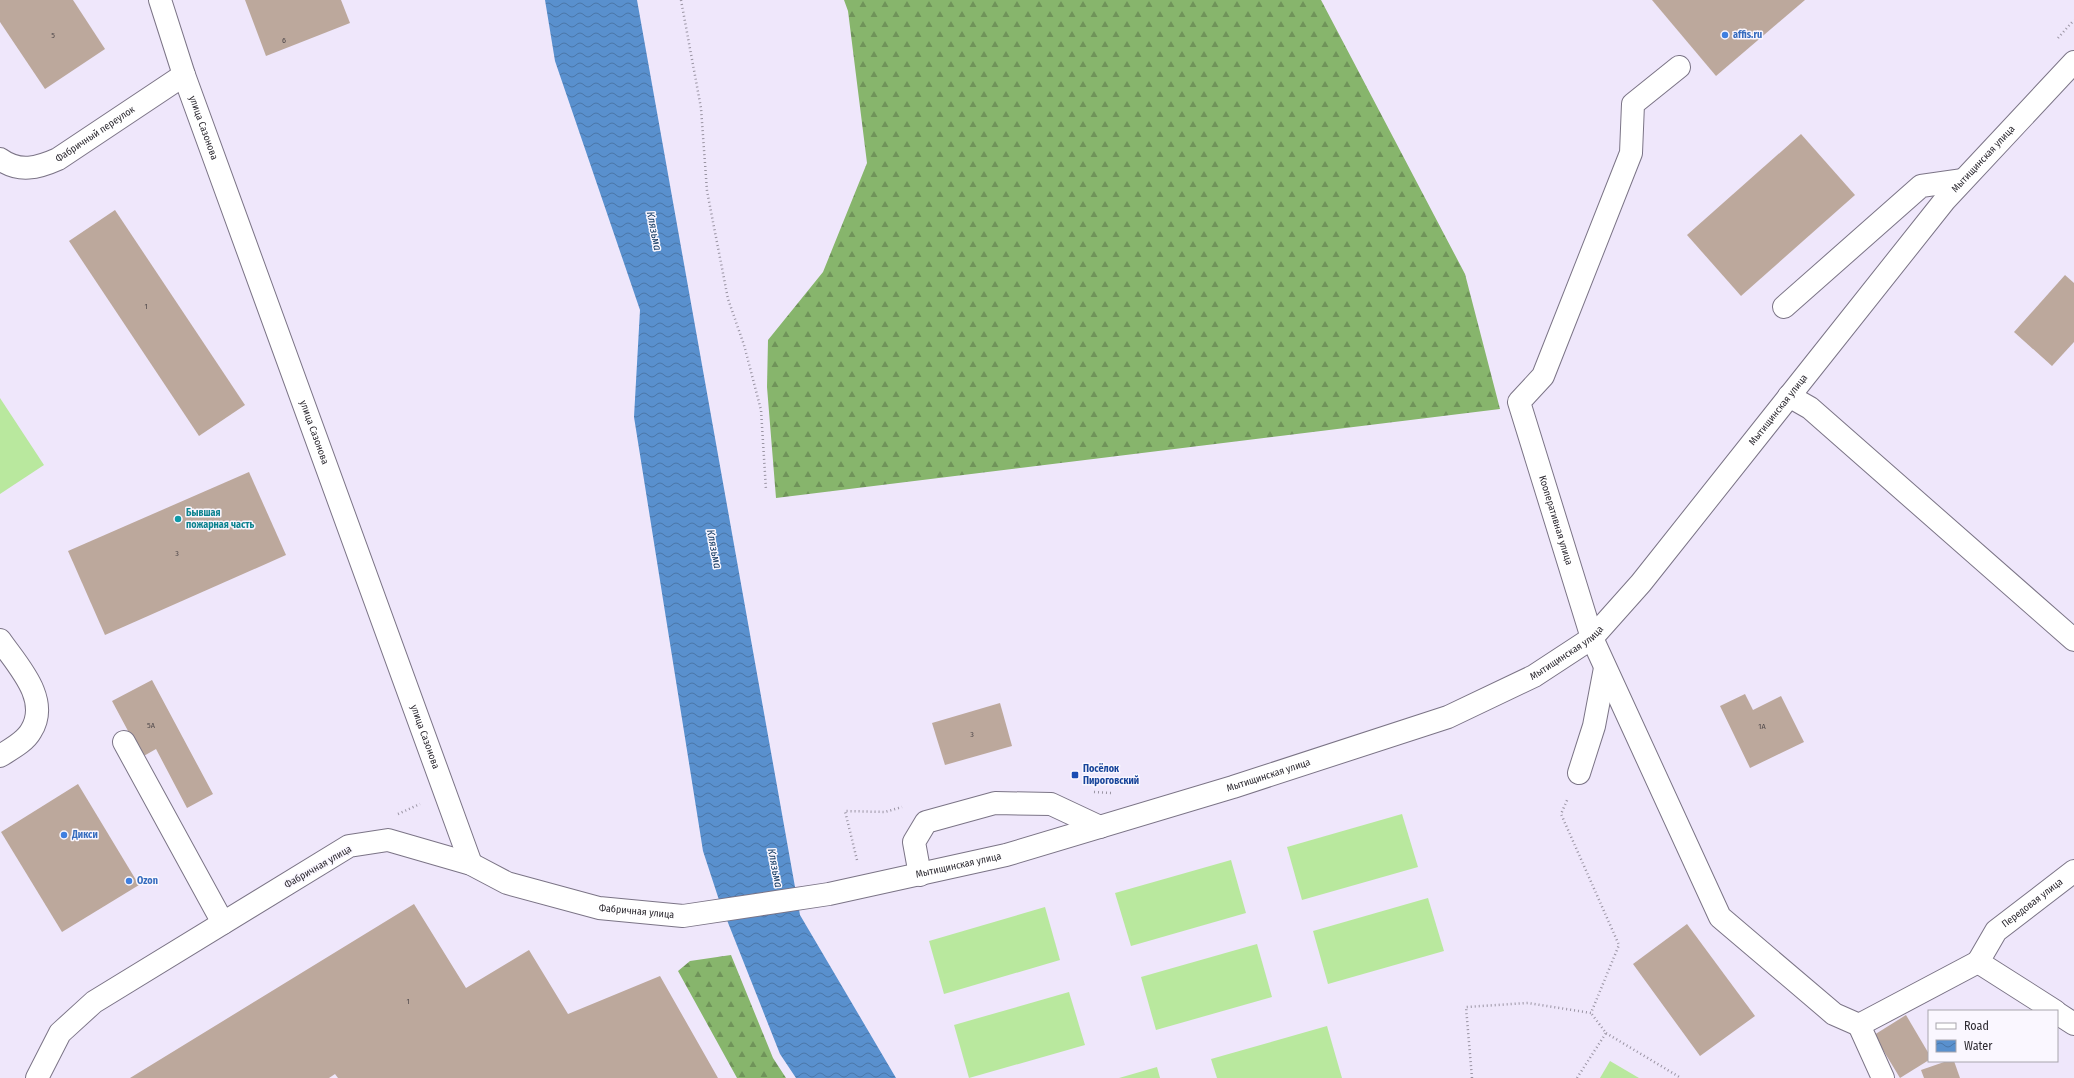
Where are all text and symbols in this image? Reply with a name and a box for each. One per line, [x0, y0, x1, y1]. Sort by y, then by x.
place label: affis.ru [1733, 29, 1762, 41]
marker: affis.ru [1720, 30, 1730, 40]
house number: 5 [51, 31, 55, 40]
house number: 6 [282, 36, 286, 45]
street label: улица Сазонова [186, 94, 220, 162]
street label: Фабричный переулок [53, 103, 137, 165]
street label: Мытищинская улица [1949, 123, 2017, 195]
water label: Клязьма [644, 210, 664, 252]
house number: 1 [144, 302, 148, 311]
street label: Мытищинская улица [1747, 372, 1810, 448]
street label: улица Сазонова [297, 399, 331, 466]
street label: Кооперативная улица [1536, 474, 1575, 567]
place label: Бывшая пожарная часть [186, 507, 255, 531]
marker: Бывшая пожарная часть [173, 514, 183, 524]
water label: Клязьма [704, 528, 724, 570]
house number: 3 [175, 549, 179, 558]
street label: Мытищинская улица [1528, 623, 1606, 683]
street label: улица Сазонова [408, 703, 442, 771]
house number: 5А [147, 721, 156, 730]
house number: 1А [1758, 722, 1766, 731]
house number: 3 [970, 730, 974, 739]
street label: Мытищинская улица [1225, 756, 1312, 795]
place label: Посёлок Пироговский [1083, 763, 1139, 787]
marker: Посёлок Пироговский [1070, 770, 1080, 780]
place label: Дикси [71, 829, 98, 841]
marker: Дикси [59, 830, 69, 840]
street label: Фабричная улица [282, 843, 354, 891]
water label: Клязьма [765, 847, 785, 889]
street label: Мытищинская улица [915, 850, 1002, 881]
place label: Ozon [137, 875, 158, 887]
marker: Ozon [124, 876, 134, 886]
street label: Передовая улица [2000, 876, 2065, 930]
street label: Фабричная улица [598, 902, 675, 921]
house number: 1 [406, 997, 410, 1006]
legend [1928, 1010, 2058, 1062]
text: Road [1964, 1019, 1989, 1033]
text: Water [1964, 1039, 1993, 1053]

